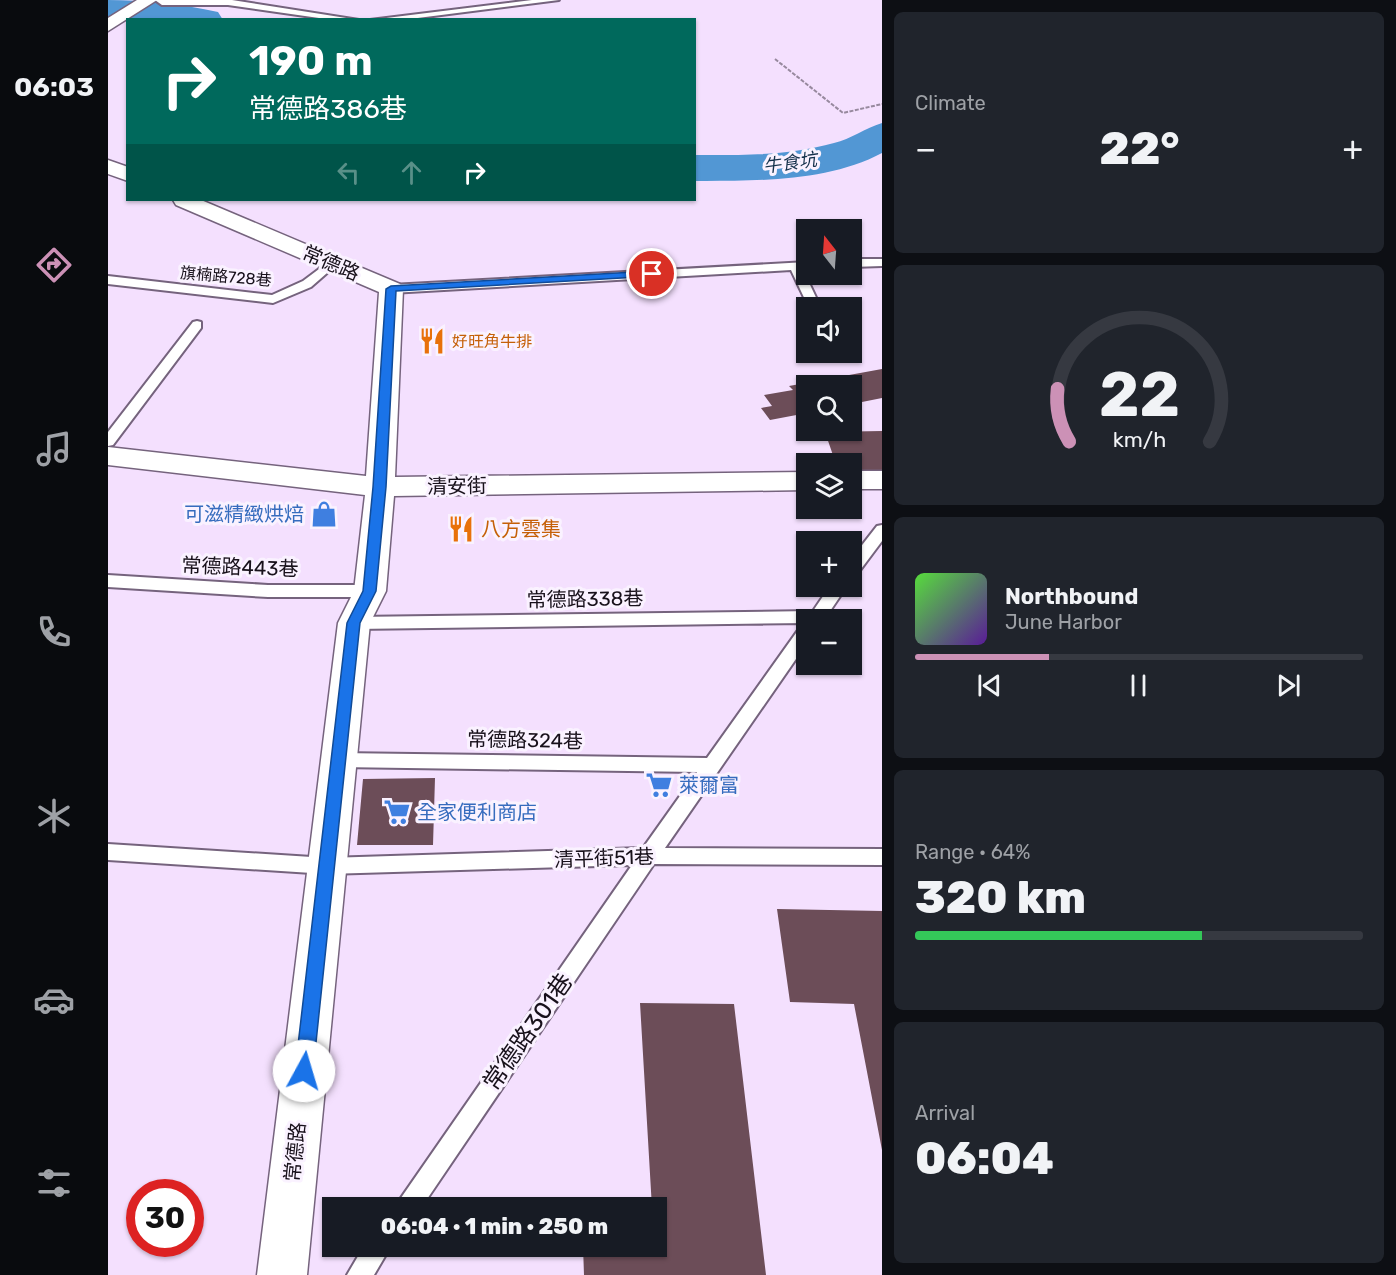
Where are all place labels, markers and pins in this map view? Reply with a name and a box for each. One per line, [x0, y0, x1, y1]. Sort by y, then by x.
pin [626, 248, 677, 299]
restaurant icon: 好旺角牛排 [417, 326, 447, 356]
place label: 好旺角牛排 [452, 332, 532, 351]
shop icon: 可滋精緻烘焙 [309, 499, 339, 529]
place label: 可滋精緻烘焙 [184, 502, 304, 526]
restaurant icon: 八方雲集 [446, 514, 476, 544]
place label: 八方雲集 [481, 517, 561, 541]
supermarket icon: 萊爾富 [644, 770, 674, 800]
place label: 萊爾富 [679, 773, 739, 797]
supermarket icon: 全家便利商店 [382, 797, 412, 827]
place label: 全家便利商店 [417, 800, 537, 824]

